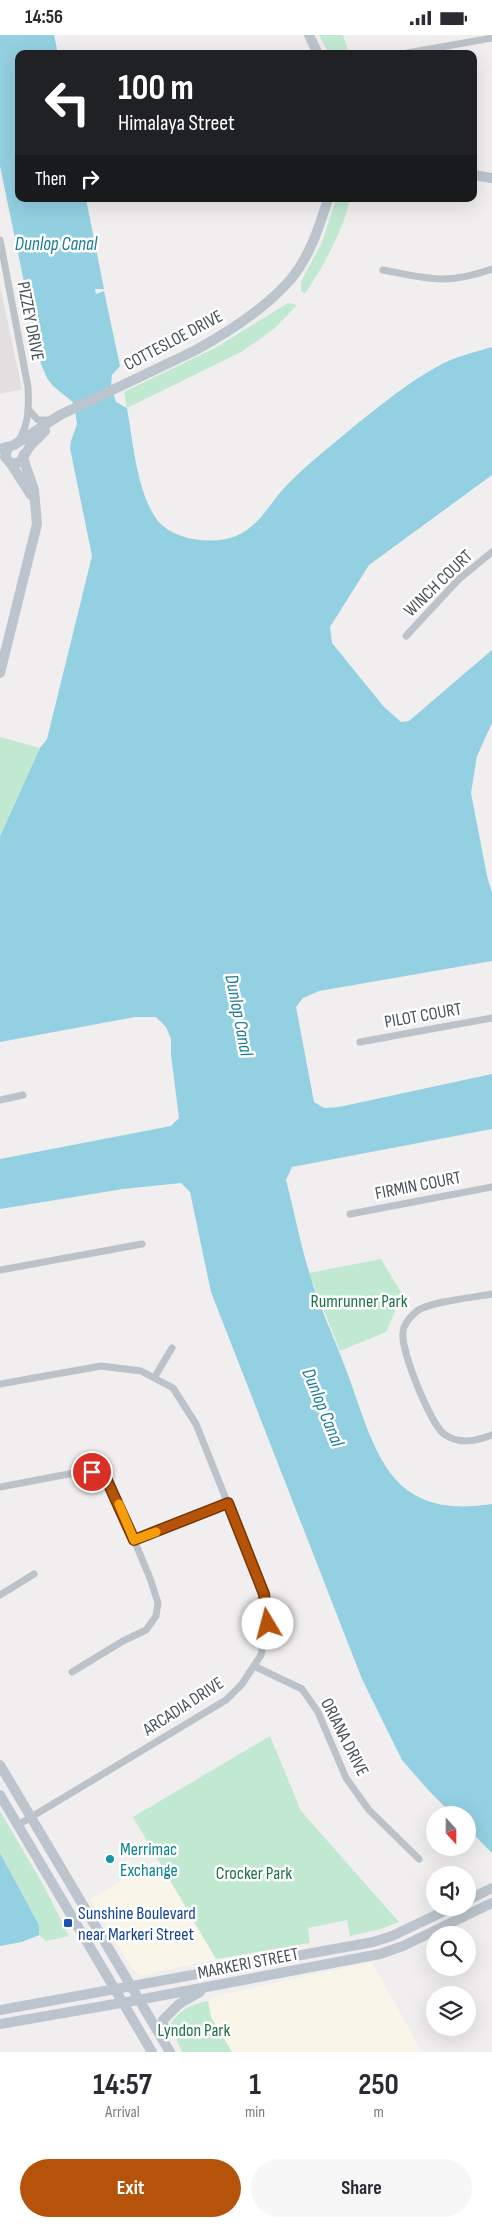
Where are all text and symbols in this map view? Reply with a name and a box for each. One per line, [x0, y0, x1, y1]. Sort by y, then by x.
text: 14:56 [25, 6, 63, 29]
text: 100 m [118, 67, 194, 110]
icon: left [35, 70, 100, 135]
text: Himalaya Street [118, 110, 235, 137]
icon: right [76, 165, 104, 193]
text: Then [35, 168, 66, 191]
water label: Dunlop Canal [15, 233, 98, 256]
street label: PIZZEY DRIVE [13, 280, 48, 363]
street label: COTTESLOE DRIVE [120, 306, 226, 375]
street label: WINCH COURT [400, 546, 477, 621]
water label: Dunlop Canal [219, 973, 258, 1058]
street label: PILOT COURT [383, 998, 463, 1033]
street label: FIRMIN COURT [373, 1167, 463, 1204]
park label: Rumrunner Park [310, 1291, 408, 1312]
water label: Dunlop Canal [297, 1365, 349, 1451]
pin [71, 1451, 113, 1493]
icon: arrive [78, 1458, 106, 1486]
position arrow [241, 1597, 293, 1649]
street label: ARCADIA DRIVE [138, 1673, 227, 1741]
street label: ORIANA DRIVE [316, 1695, 373, 1780]
north arrow [426, 1806, 476, 1856]
map controls [426, 1806, 476, 2036]
place label: Merrimac Exchange [120, 1839, 178, 1881]
marker: Merrimac Exchange [104, 1853, 116, 1865]
park label: Crocker Park [216, 1863, 292, 1884]
button: sound [426, 1866, 476, 1916]
place label: Sunshine Boulevard near Markeri Street [78, 1903, 196, 1945]
marker: Sunshine Boulevard near Markeri Street [62, 1917, 74, 1929]
button: search [426, 1926, 476, 1976]
street label: MARKERI STREET [196, 1943, 300, 1984]
button: layers [426, 1986, 476, 2036]
park label: Lyndon Park [158, 2020, 231, 2041]
text: 14:57 [93, 2067, 152, 2103]
text: 1 [249, 2067, 261, 2103]
text: 250 [358, 2067, 399, 2103]
text: Arrival [105, 2103, 140, 2122]
text: min [245, 2103, 265, 2122]
text: m [373, 2103, 384, 2122]
button: Exit [20, 2159, 241, 2217]
button: Share [251, 2159, 472, 2217]

